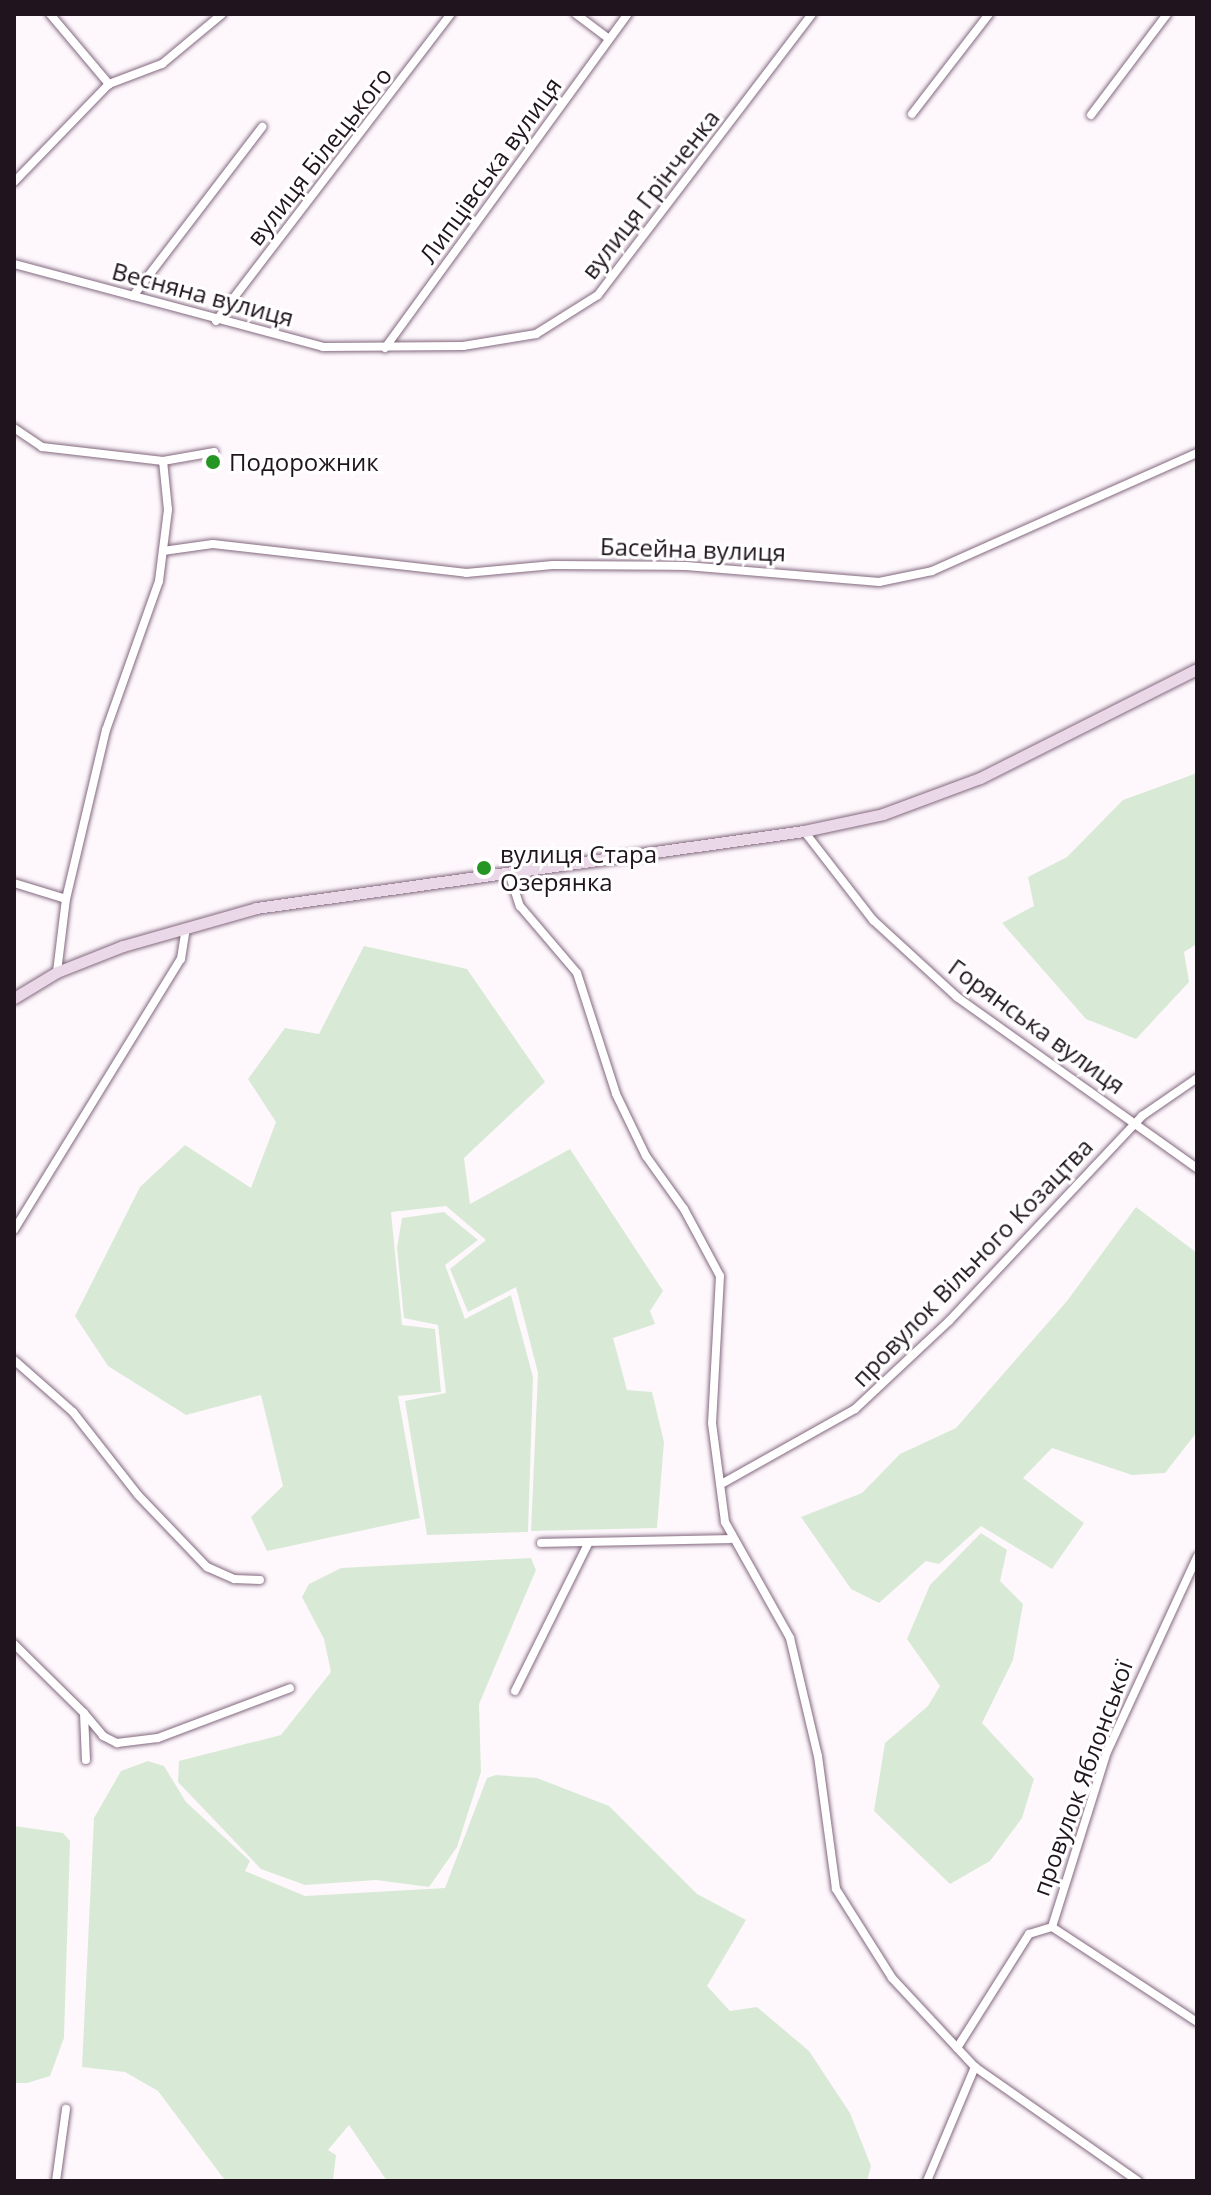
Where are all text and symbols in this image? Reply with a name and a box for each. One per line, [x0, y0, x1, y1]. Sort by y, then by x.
street label: вулиця Білецького [241, 61, 397, 251]
street label: Липцівська вулиця [413, 71, 567, 269]
street label: вулиця Грінченка [575, 104, 725, 284]
street label: Весняна вулиця [109, 256, 297, 332]
place label: Подорожник [229, 448, 379, 476]
marker: Подорожник [204, 453, 222, 471]
street label: Басейна вулиця [599, 531, 787, 567]
place label: вулиця Стара Озерянка [500, 840, 657, 896]
marker: вулиця Стара Озерянка [475, 859, 493, 877]
street label: Горянська вулиця [943, 952, 1131, 1100]
street label: провулок Вільного Козацтва [846, 1132, 1098, 1392]
street label: провулок Яблонської [1026, 1657, 1138, 1899]

